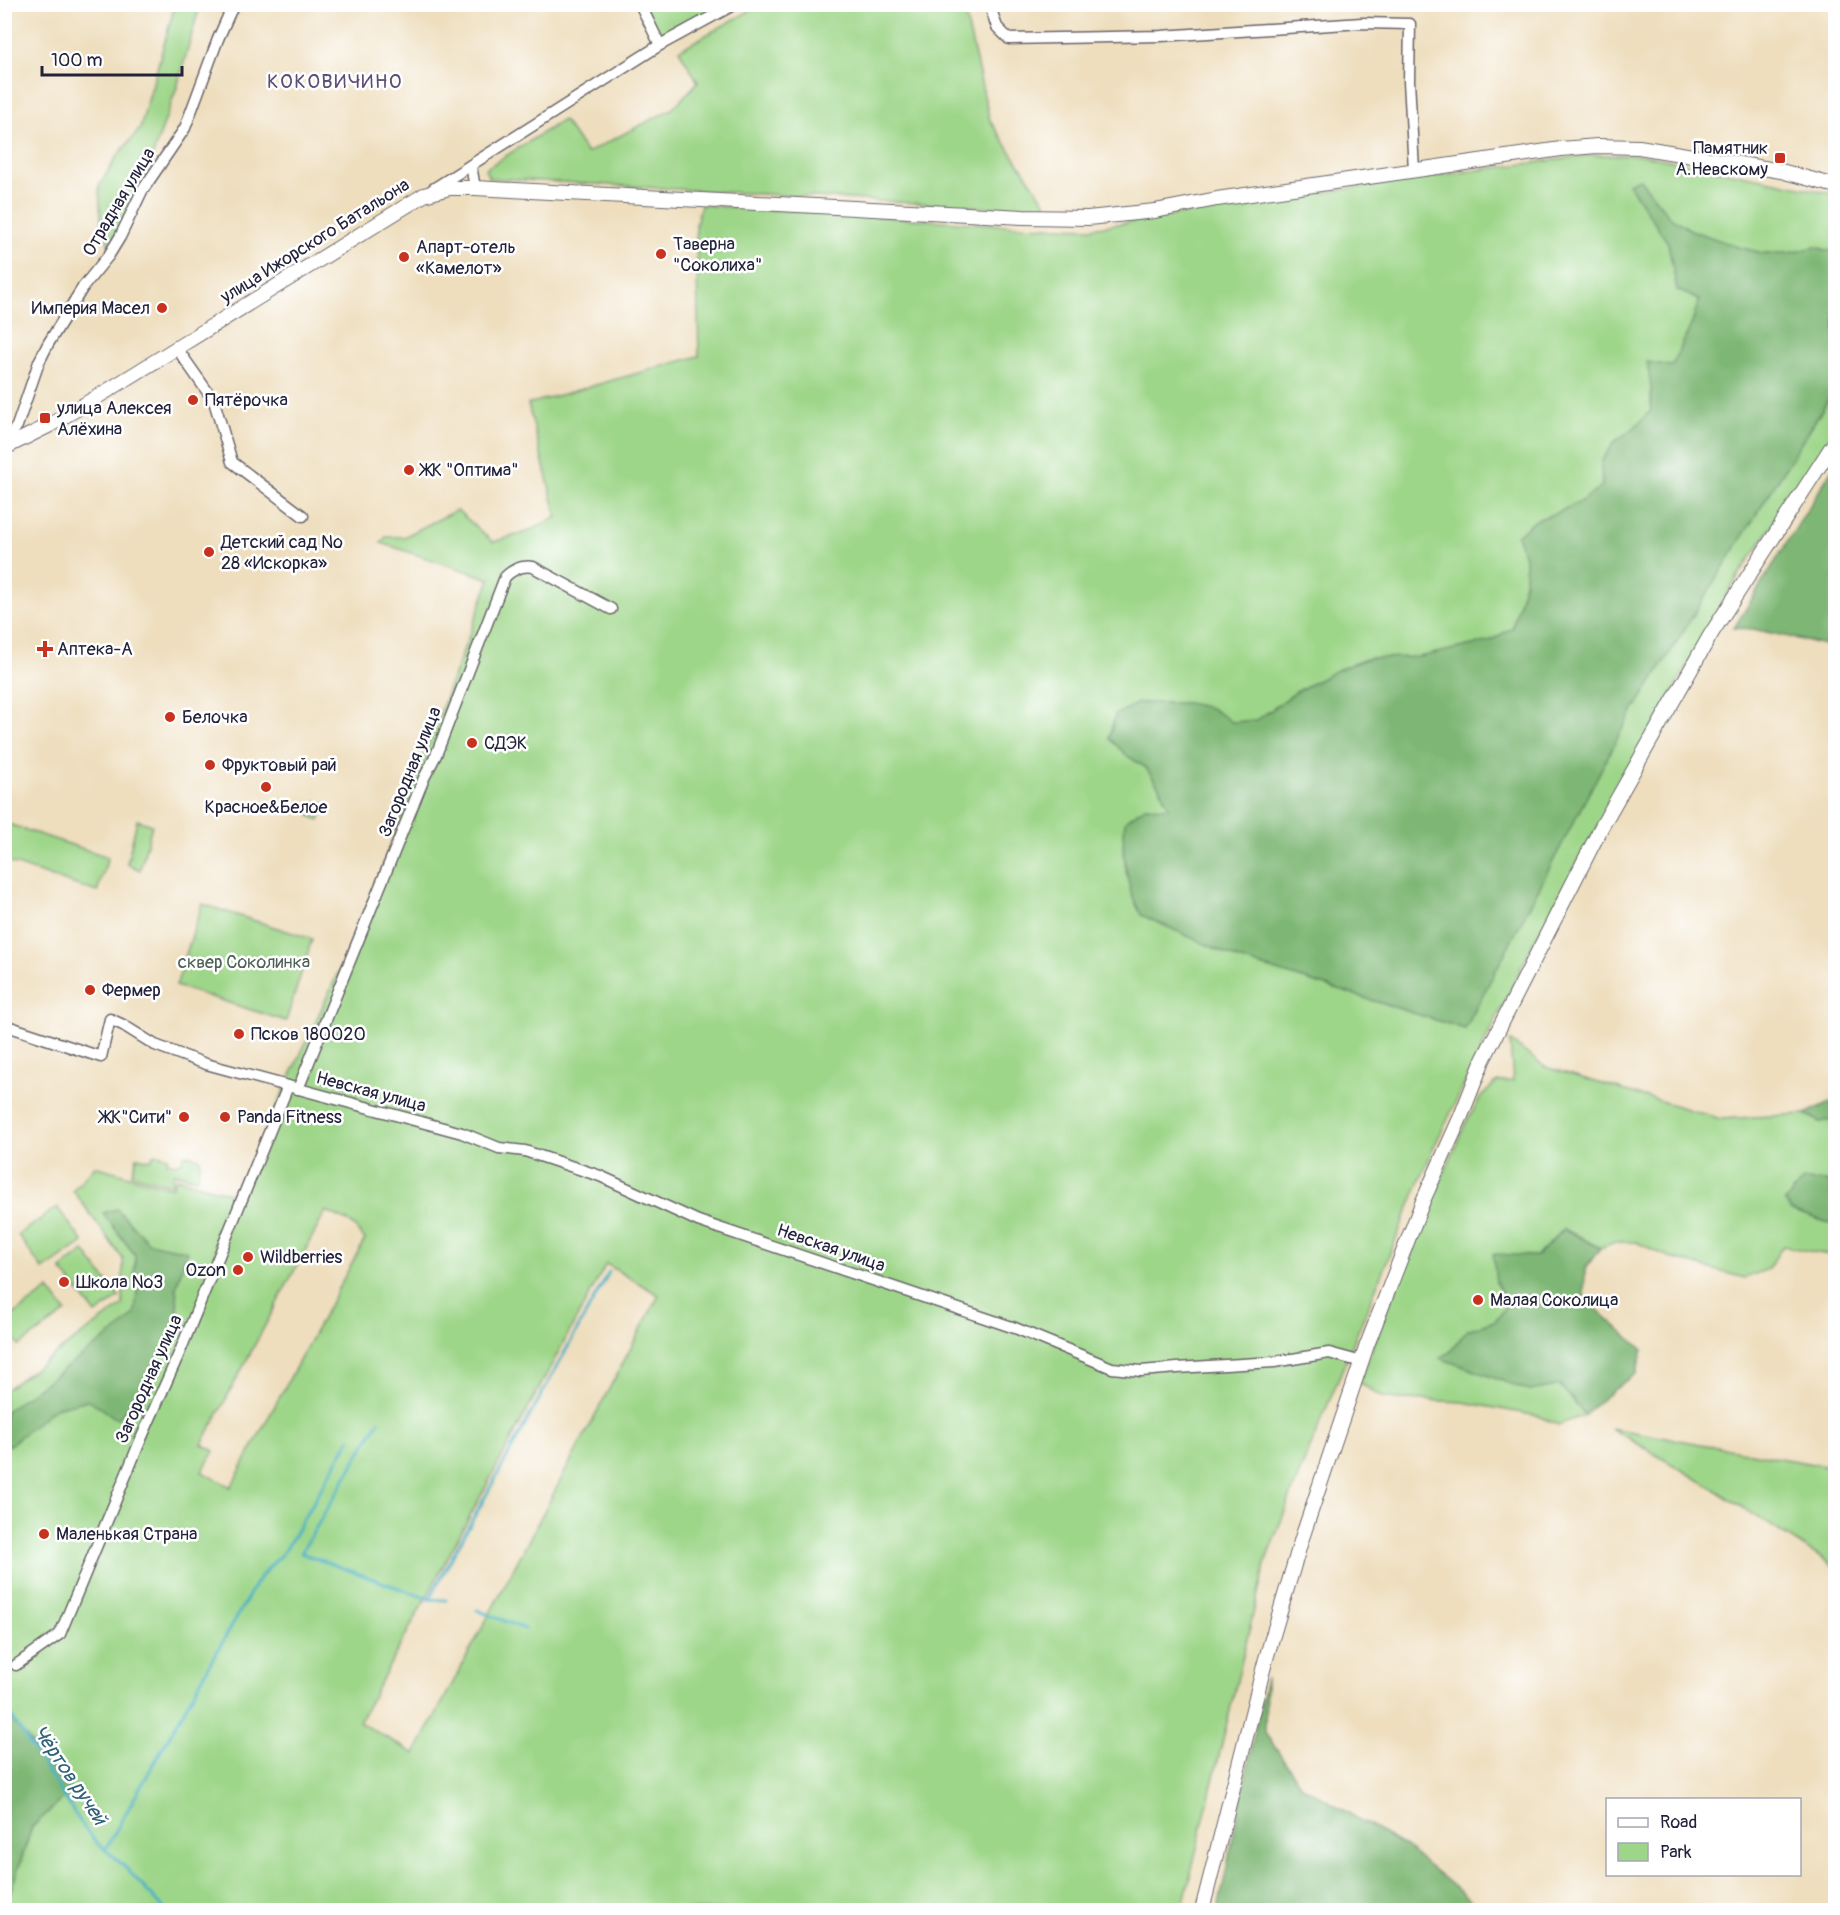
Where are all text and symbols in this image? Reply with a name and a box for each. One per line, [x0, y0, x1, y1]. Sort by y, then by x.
scale bar [42, 39, 182, 77]
text: 100 m [51, 49, 103, 72]
district label: КОКОВИЧИНО [267, 69, 403, 94]
place label: Памятник А.Невскому [1676, 137, 1768, 181]
street label: Отрадная улица [78, 144, 160, 260]
marker: Памятник А.Невскому [1773, 151, 1787, 165]
street label: улица Ижорского Батальона [215, 173, 414, 309]
place label: Таверна "Соколиха" [673, 233, 762, 277]
place label: Апарт-отель «Камелот» [416, 236, 516, 280]
marker: Таверна "Соколиха" [654, 247, 668, 261]
marker: Апарт-отель «Камелот» [397, 250, 411, 264]
place label: Империя Масел [32, 297, 150, 320]
marker: Империя Масел [155, 301, 169, 315]
place label: Пятёрочка [205, 389, 288, 412]
marker: Пятёрочка [186, 393, 200, 407]
place label: улица Алексея Алёхина [56, 397, 172, 441]
marker: улица Алексея Алёхина [38, 411, 52, 425]
place label: ЖК "Оптима" [418, 459, 519, 482]
marker: ЖК "Оптима" [402, 463, 416, 477]
place label: Детский сад № 28 «Искорка» [220, 531, 343, 575]
marker: Детский сад № 28 «Искорка» [202, 545, 216, 559]
place label: Аптека-А [57, 638, 133, 661]
marker: Аптека-А [38, 642, 52, 656]
street label: Загородная улица [373, 703, 447, 841]
place label: Белочка [182, 706, 248, 729]
marker: Белочка [163, 710, 177, 724]
place label: СДЭК [484, 732, 527, 755]
marker: СДЭК [465, 736, 479, 750]
place label: Фруктовый рай [222, 754, 337, 777]
marker: Фруктовый рай [203, 758, 217, 772]
marker: Красное&Белое [259, 780, 273, 794]
place label: Красное&Белое [205, 796, 328, 819]
park label: сквер Соколинка [178, 951, 310, 974]
place label: Фермер [102, 979, 161, 1002]
marker: Фермер [83, 983, 97, 997]
place label: Псков 180020 [251, 1023, 366, 1046]
marker: Псков 180020 [232, 1027, 246, 1041]
street label: Невская улица [313, 1066, 429, 1118]
place label: ЖК"Сити" [97, 1106, 172, 1129]
place label: Panda Fitness [237, 1106, 342, 1129]
marker: ЖК"Сити" [177, 1110, 191, 1124]
marker: Panda Fitness [218, 1110, 232, 1124]
street label: Невская улица [774, 1219, 888, 1277]
place label: Wildberries [260, 1246, 342, 1269]
marker: Wildberries [241, 1250, 255, 1264]
place label: Ozon [186, 1259, 226, 1282]
marker: Ozon [231, 1263, 245, 1277]
place label: Школа №3 [76, 1271, 163, 1294]
marker: Школа №3 [57, 1275, 71, 1289]
place label: Малая Соколица [1490, 1289, 1618, 1312]
marker: Малая Соколица [1471, 1293, 1485, 1307]
street label: Загородная улица [110, 1311, 188, 1447]
place label: Маленькая Страна [56, 1523, 197, 1546]
marker: Маленькая Страна [37, 1527, 51, 1541]
water label: Чёртов ручей [28, 1720, 113, 1831]
legend [1606, 1798, 1801, 1876]
text: Road [1660, 1811, 1697, 1834]
text: Park [1660, 1841, 1692, 1864]

